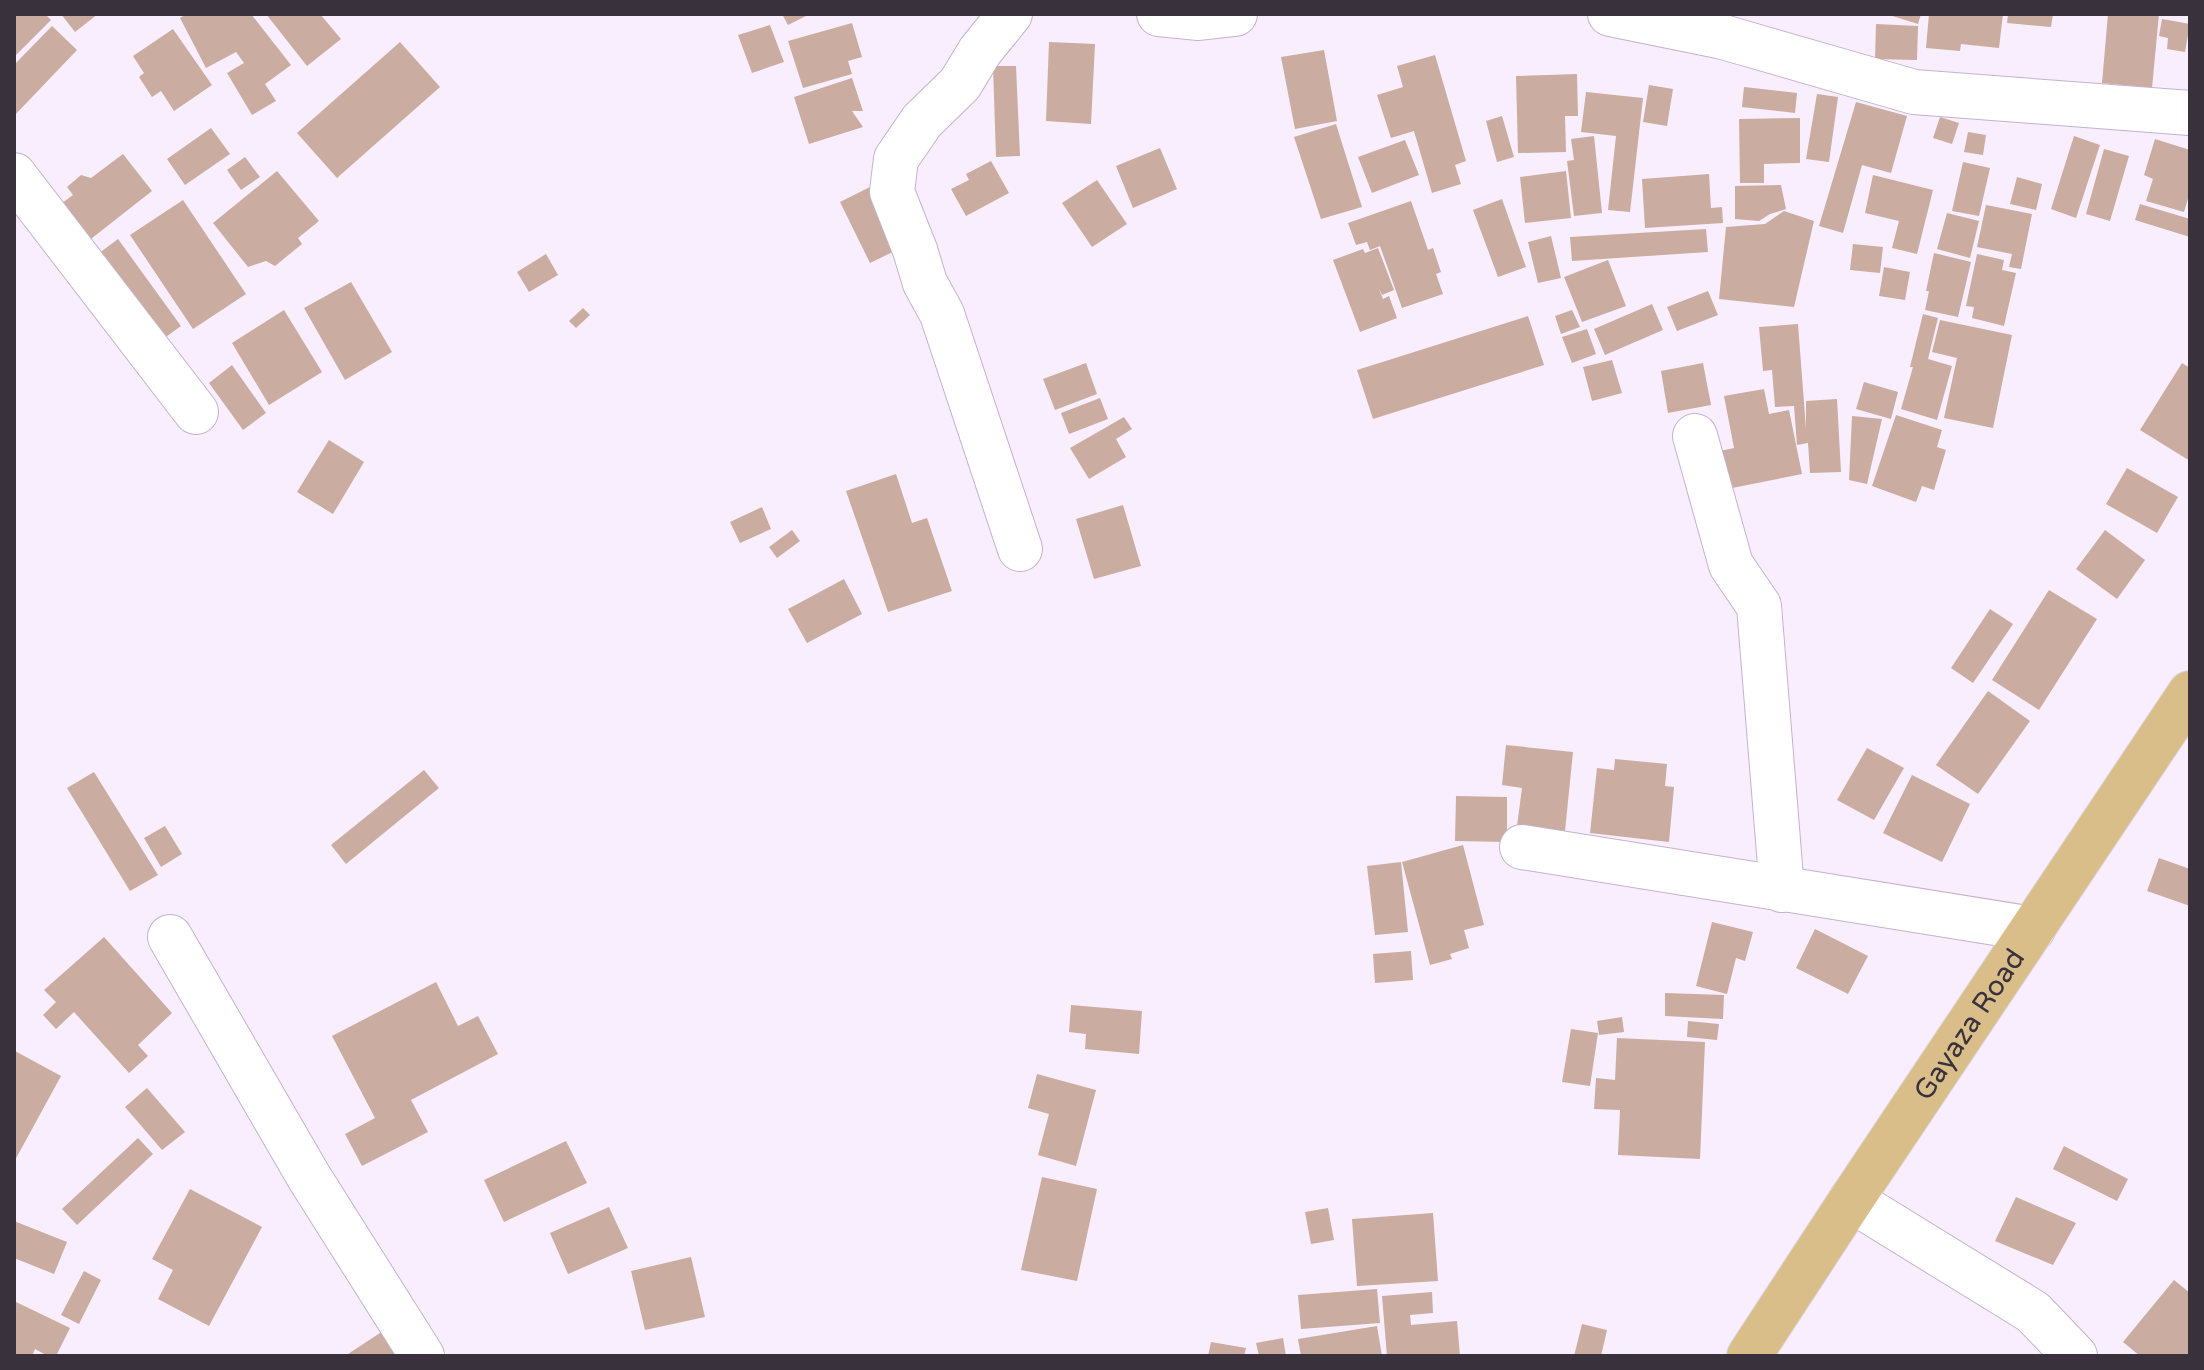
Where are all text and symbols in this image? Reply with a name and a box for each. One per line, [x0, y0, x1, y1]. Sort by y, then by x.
street label: Gayaza Road [1907, 943, 2032, 1107]

